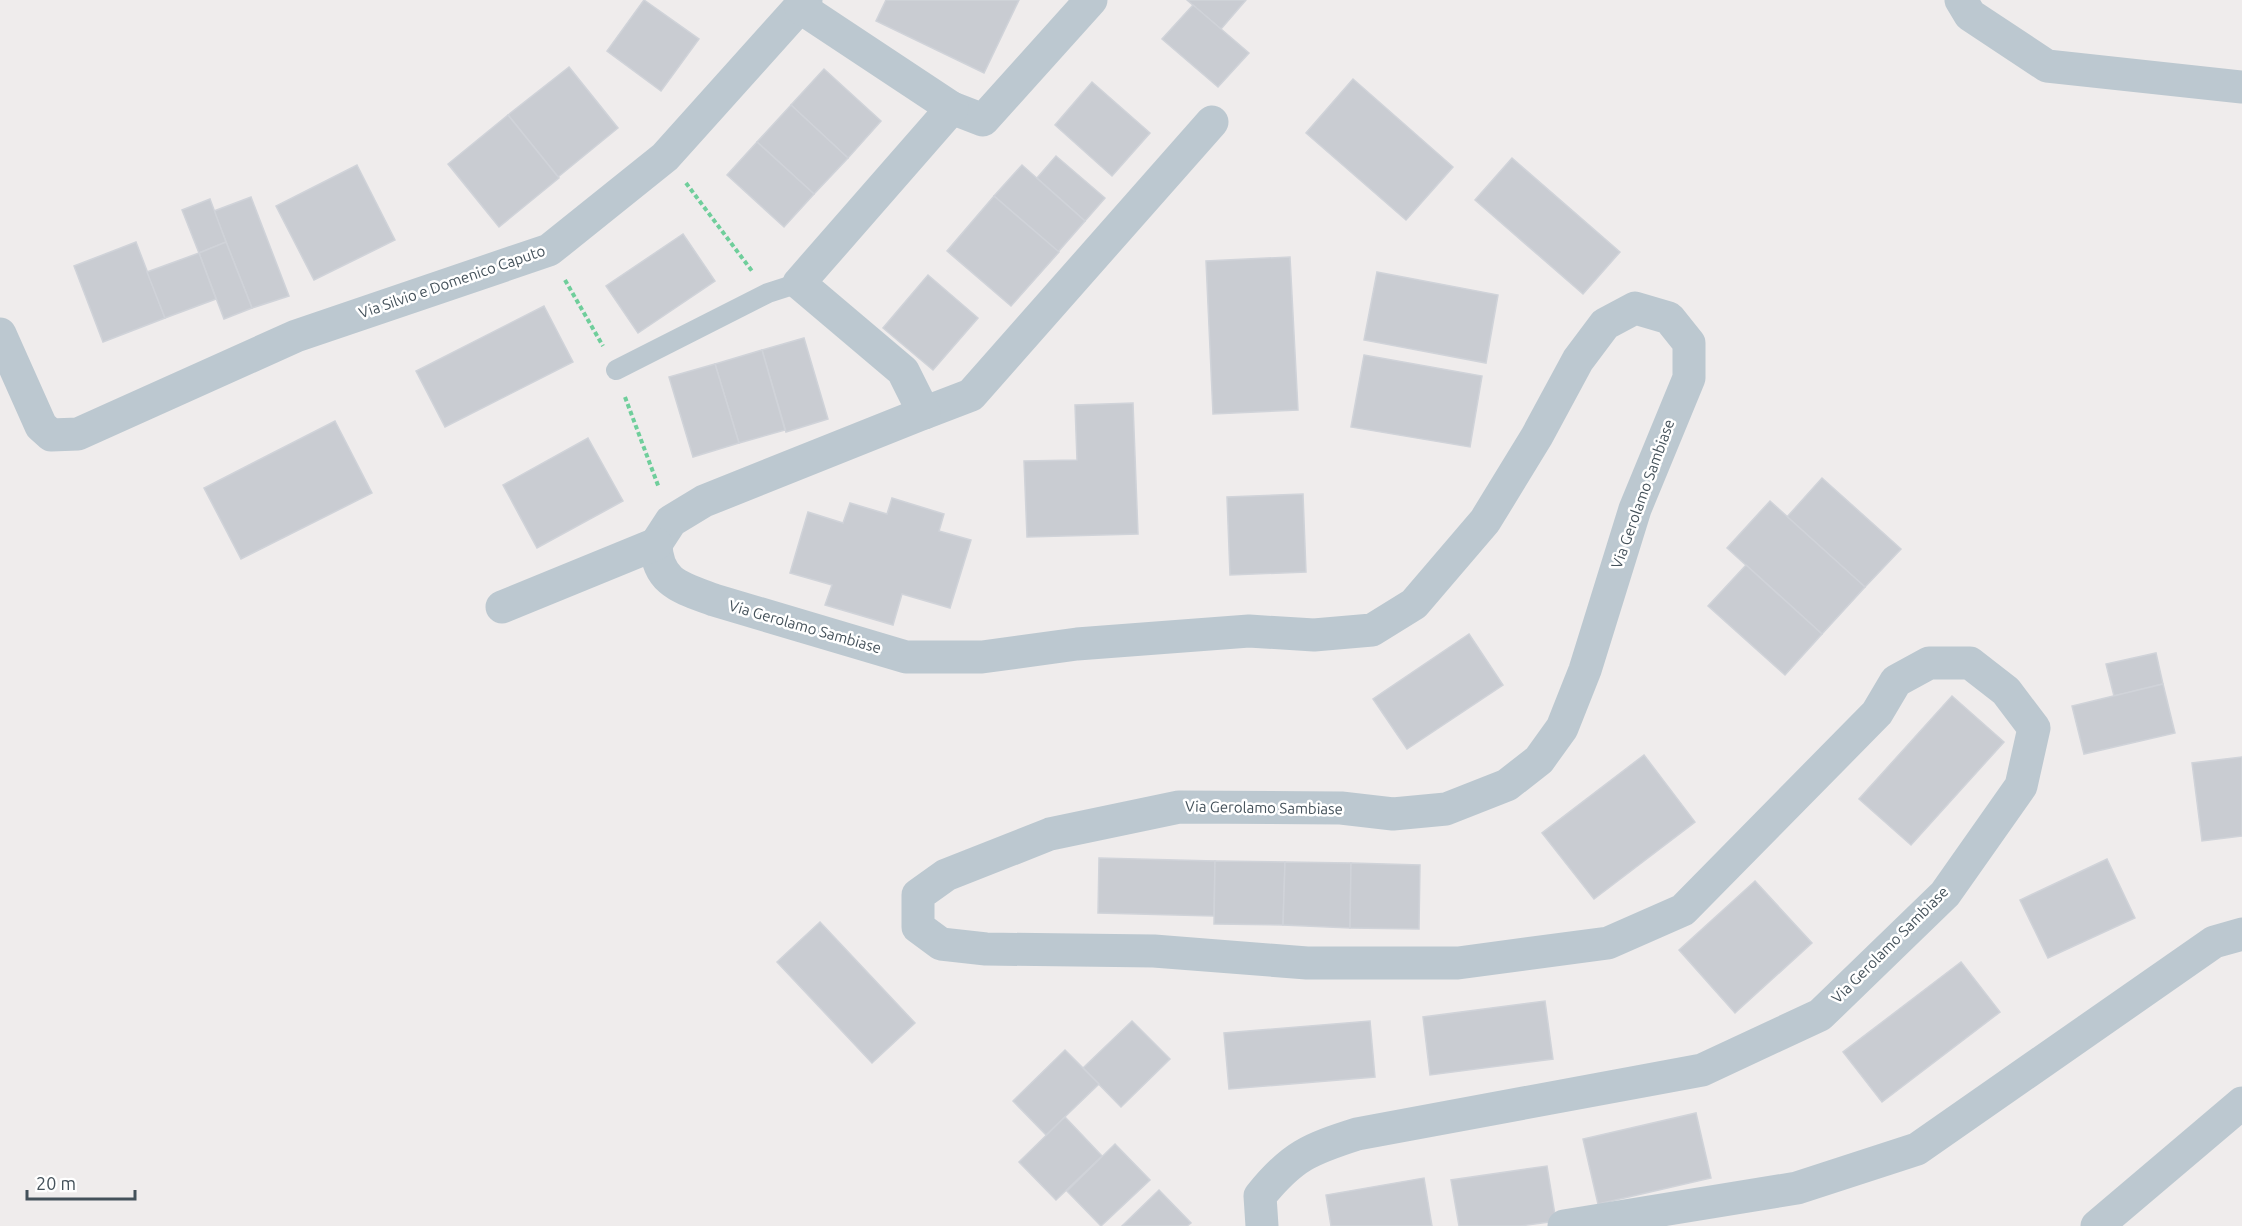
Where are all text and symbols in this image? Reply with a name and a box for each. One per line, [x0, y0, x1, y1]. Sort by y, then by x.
street label: Via Silvio e Domenico Caputo [356, 242, 547, 321]
street label: Via Gerolamo Sambiase [1608, 417, 1677, 571]
street label: Via Gerolamo Sambiase [727, 597, 883, 656]
street label: Via Gerolamo Sambiase [1185, 798, 1343, 817]
street label: Via Gerolamo Sambiase [1828, 883, 1951, 1006]
scale bar [27, 1163, 135, 1201]
text: 20 m [36, 1173, 76, 1193]

